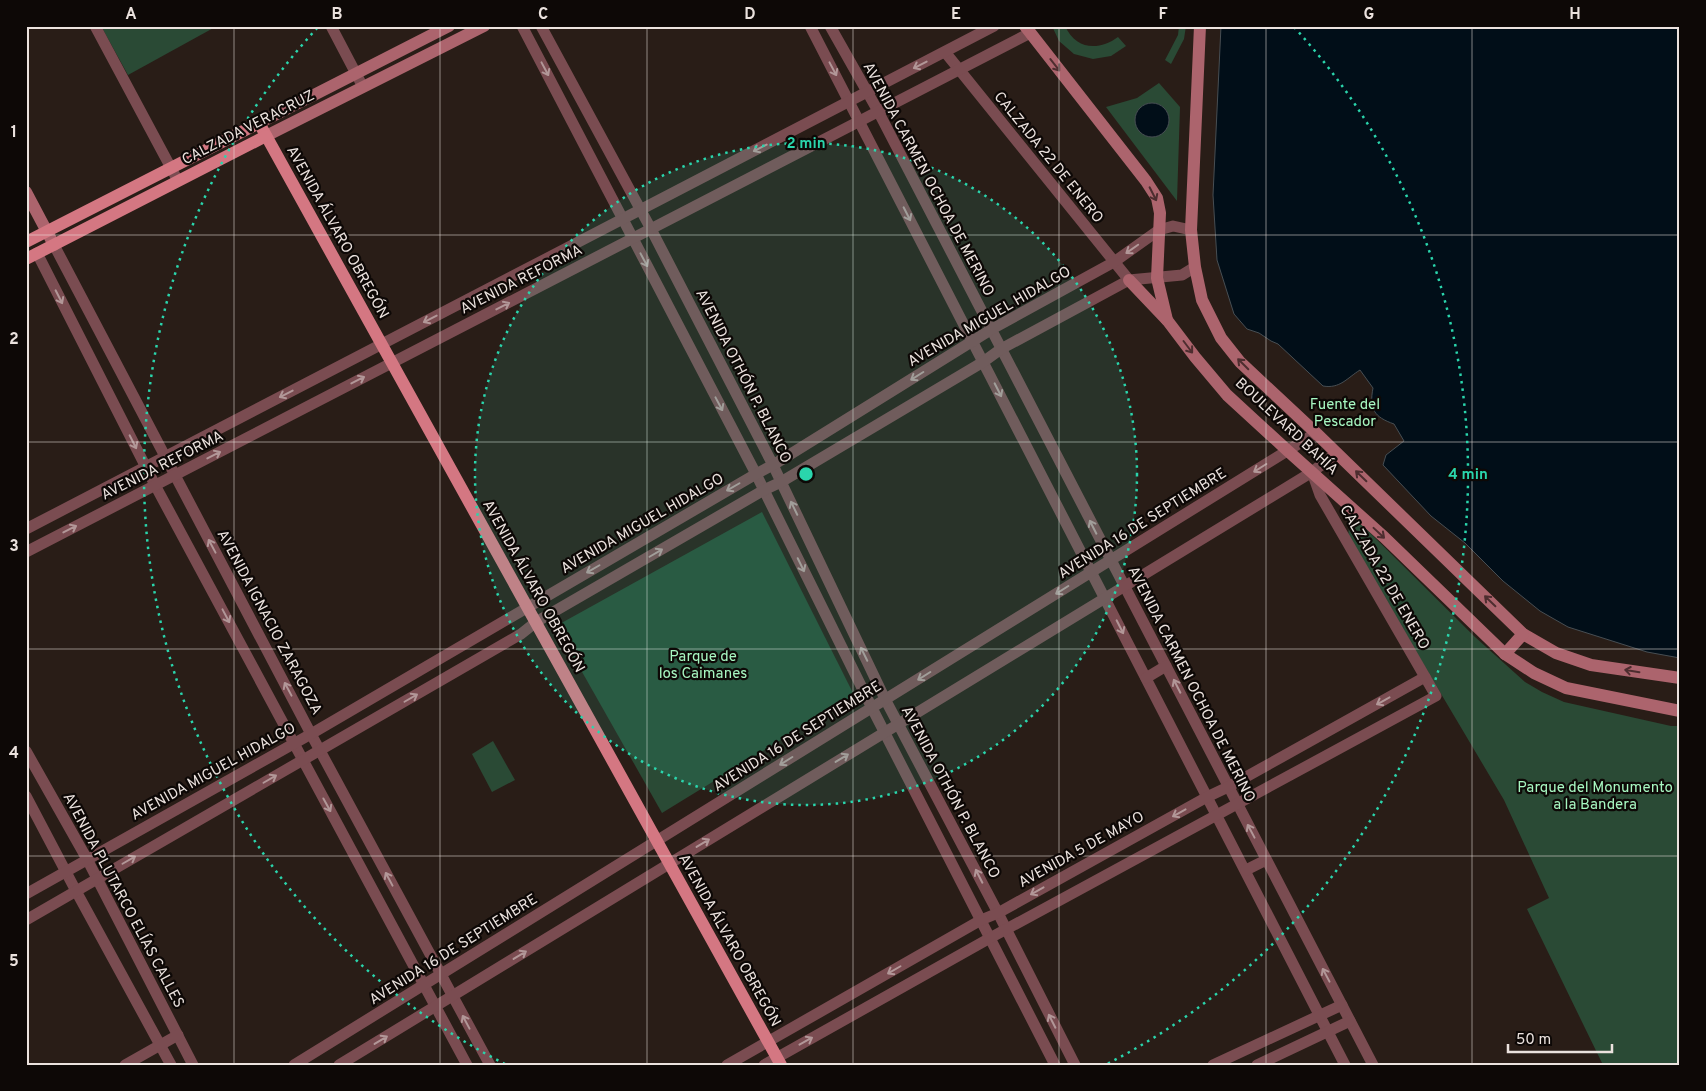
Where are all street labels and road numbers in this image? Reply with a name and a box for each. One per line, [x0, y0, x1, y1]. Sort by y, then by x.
street label: AVENIDA CARMEN OCHOA DE MERINO [858, 59, 998, 300]
street label: CALZADA VERACRUZ [179, 87, 318, 170]
street label: CALZADA 22 DE ENERO [989, 88, 1107, 228]
street label: AVENIDA ÁLVARO OBREGÓN [281, 142, 394, 322]
street label: AVENIDA REFORMA [457, 241, 586, 319]
street label: AVENIDA MIGUEL HIDALGO [905, 263, 1075, 372]
street label: AVENIDA OTHÓN P. BLANCO [690, 286, 797, 467]
street label: BOULEVARD BAHÍA [1230, 374, 1342, 480]
street label: AVENIDA REFORMA [98, 427, 227, 505]
street label: AVENIDA 16 DE SEPTIEMBRE [1055, 465, 1231, 584]
street label: AVENIDA MIGUEL HIDALGO [558, 470, 728, 579]
street label: AVENIDA ÁLVARO OBREGÓN [477, 496, 590, 676]
street label: CALZADA 22 DE ENERO [1334, 502, 1433, 653]
street label: AVENIDA IGNACIO ZARAGOZA [212, 527, 326, 718]
street label: AVENIDA CARMEN OCHOA DE MERINO [1123, 563, 1259, 806]
street label: AVENIDA 16 DE SEPTIEMBRE [710, 678, 886, 797]
street label: AVENIDA OTHÓN P. BLANCO [896, 702, 1005, 882]
street label: AVENIDA MIGUEL HIDALGO [128, 719, 299, 826]
street label: AVENIDA PLUTARCO ELÍAS CALLES [58, 789, 188, 1011]
street label: AVENIDA 5 DE MAYO [1015, 808, 1148, 893]
street label: AVENIDA ÁLVARO OBREGÓN [673, 850, 786, 1030]
street label: AVENIDA 16 DE SEPTIEMBRE [366, 891, 542, 1010]

